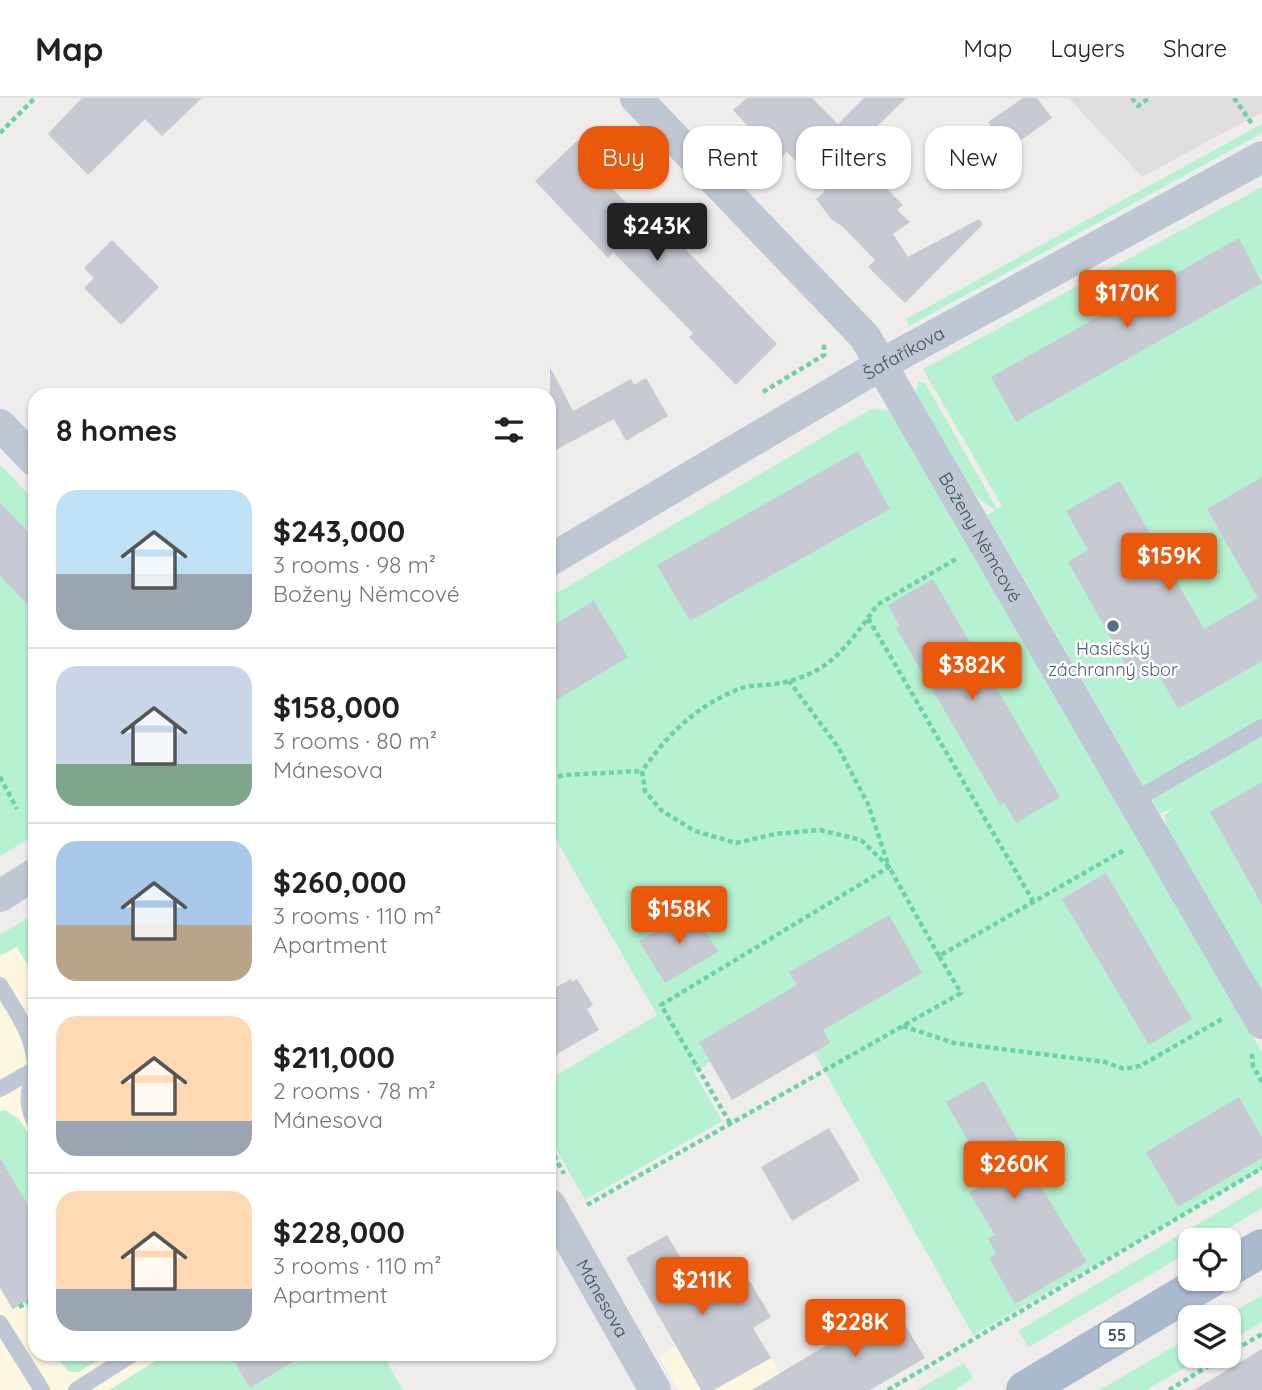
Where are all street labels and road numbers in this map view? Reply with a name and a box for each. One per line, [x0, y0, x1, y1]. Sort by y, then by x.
street label: Šafaříkova [859, 321, 948, 384]
street label: Boženy Němcové [934, 468, 1027, 606]
street label: Mánesova [572, 1255, 634, 1341]
road number: 55 [1100, 1322, 1134, 1348]

